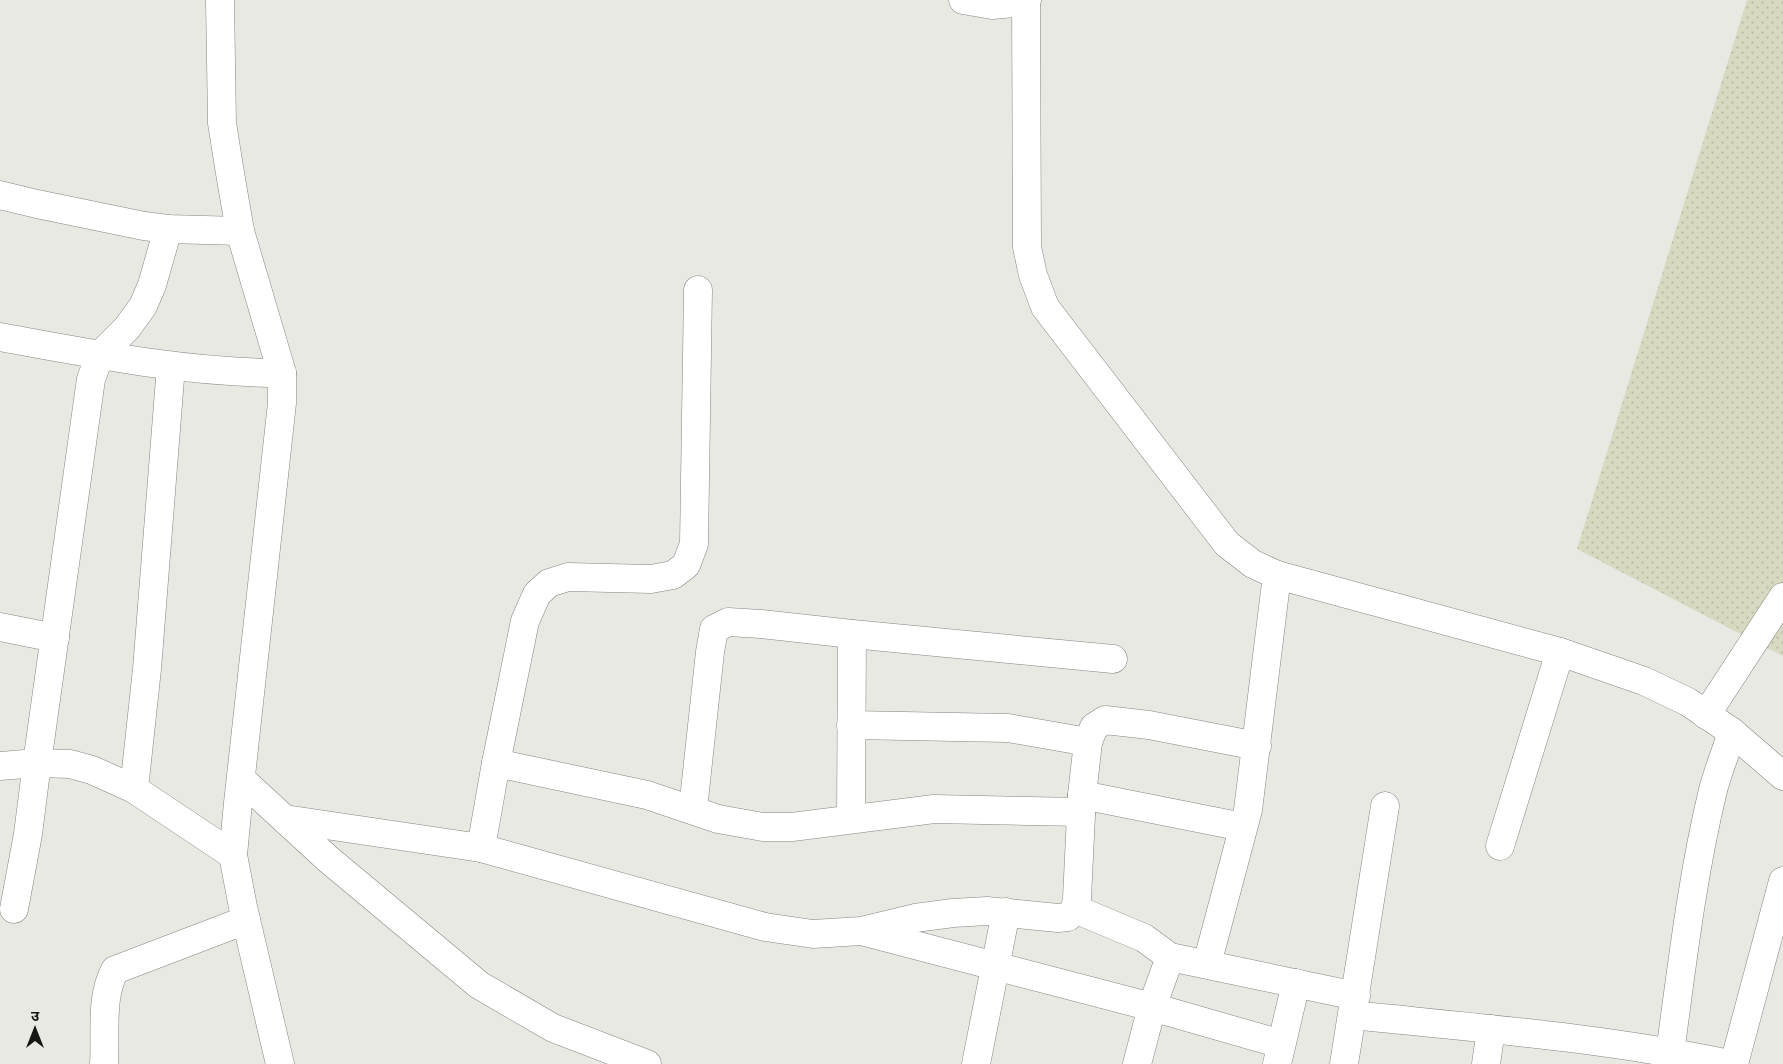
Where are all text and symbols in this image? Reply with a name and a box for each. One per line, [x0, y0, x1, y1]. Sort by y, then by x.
north arrow [10, 1004, 60, 1054]
text: उ [31, 1008, 40, 1024]

